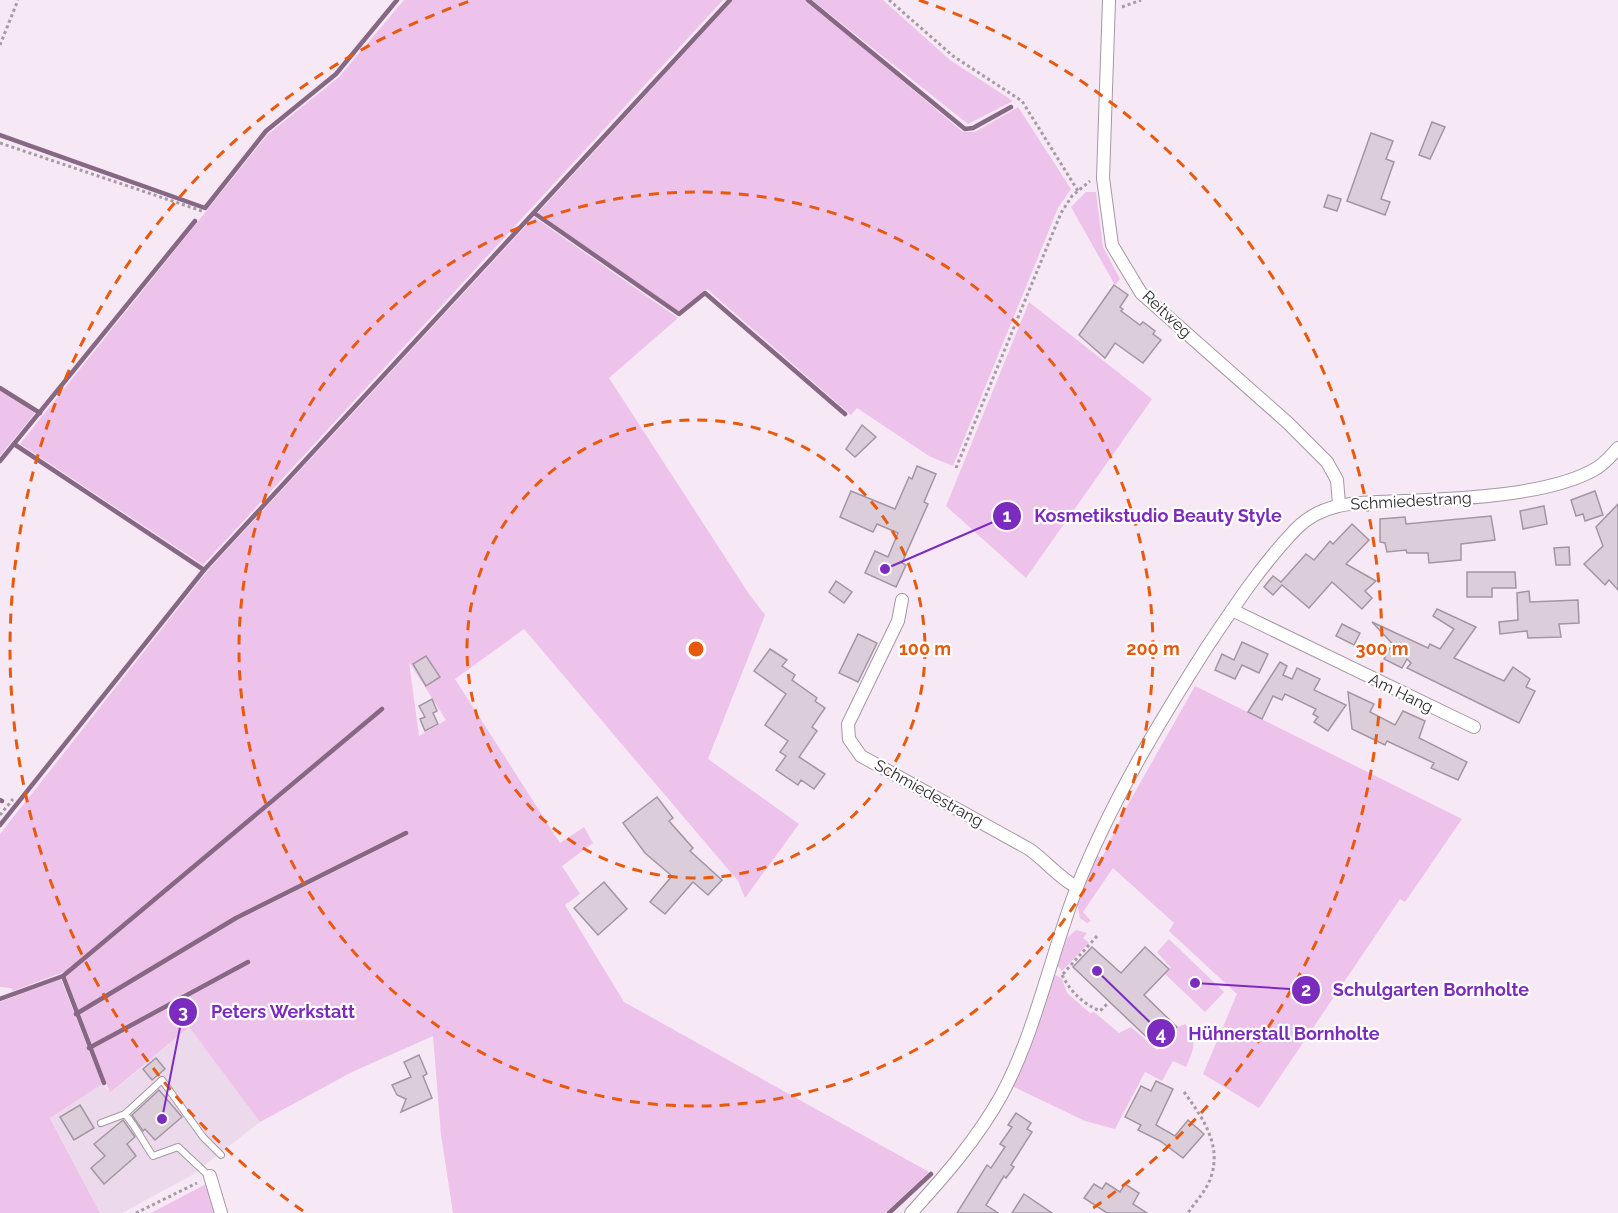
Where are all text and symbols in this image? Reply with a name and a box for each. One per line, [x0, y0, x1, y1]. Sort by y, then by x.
street label: Reitweg [1138, 286, 1196, 342]
street label: Schmiedestrang [1350, 488, 1472, 514]
callout: Kosmetikstudio Beauty Style [992, 498, 1294, 534]
text: 1 [1003, 505, 1012, 526]
text: Kosmetikstudio Beauty Style [1034, 505, 1282, 526]
text: 100 m [899, 638, 951, 659]
text: 200 m [1126, 638, 1180, 659]
text: 300 m [1355, 638, 1409, 659]
centre of rings [686, 639, 706, 659]
street label: Am Hang [1366, 669, 1436, 717]
street label: Schmiedestrang [871, 755, 987, 831]
callout: Schulgarten Bornholte [1291, 972, 1541, 1008]
text: 2 [1301, 979, 1311, 1000]
text: Schulgarten Bornholte [1333, 979, 1529, 1000]
callout: Peters Werkstatt [168, 994, 367, 1030]
text: 3 [178, 1001, 188, 1022]
text: Peters Werkstatt [211, 1001, 355, 1022]
callout: Hühnerstall Bornholte [1146, 1015, 1392, 1051]
text: 4 [1156, 1023, 1166, 1044]
text: Hühnerstall Bornholte [1188, 1023, 1380, 1044]

